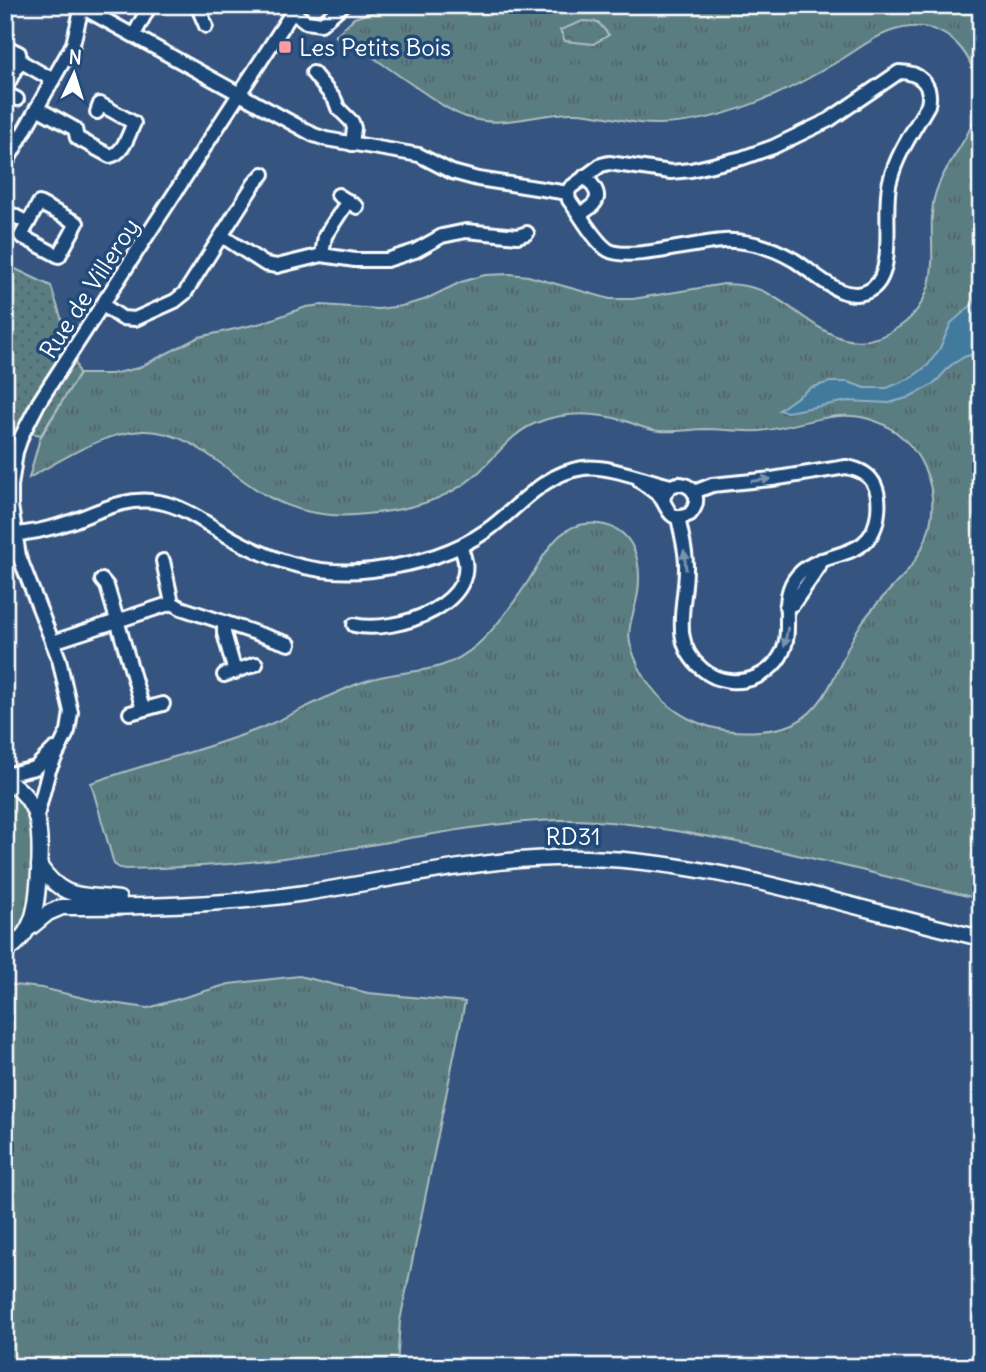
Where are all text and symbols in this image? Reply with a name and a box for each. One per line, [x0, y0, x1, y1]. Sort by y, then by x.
place label: Les Petits Bois [299, 32, 451, 62]
north arrow [38, 38, 108, 108]
marker: Les Petits Bois [277, 39, 293, 55]
text: N [68, 45, 83, 69]
street label: Rue de Villeroy [33, 212, 145, 364]
one-way arrow [750, 475, 772, 486]
one-way arrow [679, 548, 690, 570]
one-way arrow [780, 626, 791, 648]
street label: RD31 [545, 821, 601, 851]

